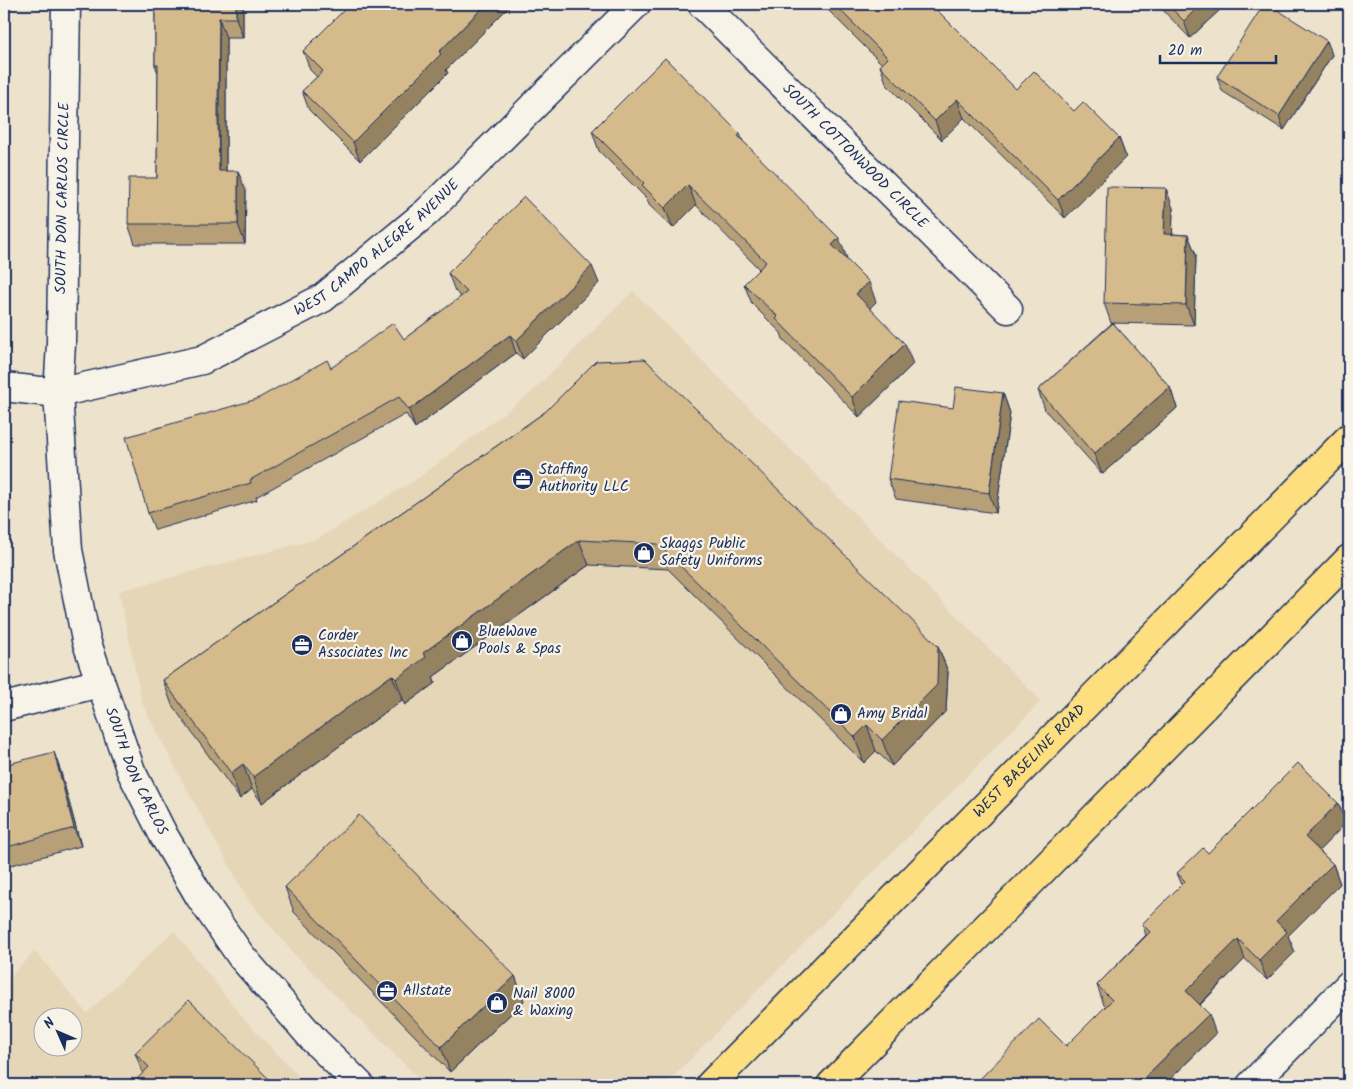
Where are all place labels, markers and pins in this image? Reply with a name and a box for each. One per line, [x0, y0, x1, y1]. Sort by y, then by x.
place label: Staffing Authority LLC [539, 458, 629, 499]
office icon: Staffing Authority LLC [511, 467, 535, 491]
place label: Skaggs Public Safety Uniforms [660, 532, 763, 573]
shop icon: Skaggs Public Safety Uniforms [632, 541, 656, 565]
place label: BlueWave Pools & Spas [478, 620, 562, 661]
place label: Corder Associates Inc [318, 624, 409, 665]
shop icon: BlueWave Pools & Spas [450, 629, 474, 653]
office icon: Corder Associates Inc [290, 633, 314, 657]
shop icon: Amy Bridal [829, 702, 853, 726]
place label: Amy Bridal [857, 702, 928, 726]
office icon: Allstate [375, 979, 399, 1003]
place label: Allstate [403, 979, 452, 1003]
place label: Nail 8000 & Waxing [513, 982, 575, 1023]
shop icon: Nail 8000 & Waxing [485, 991, 509, 1015]

